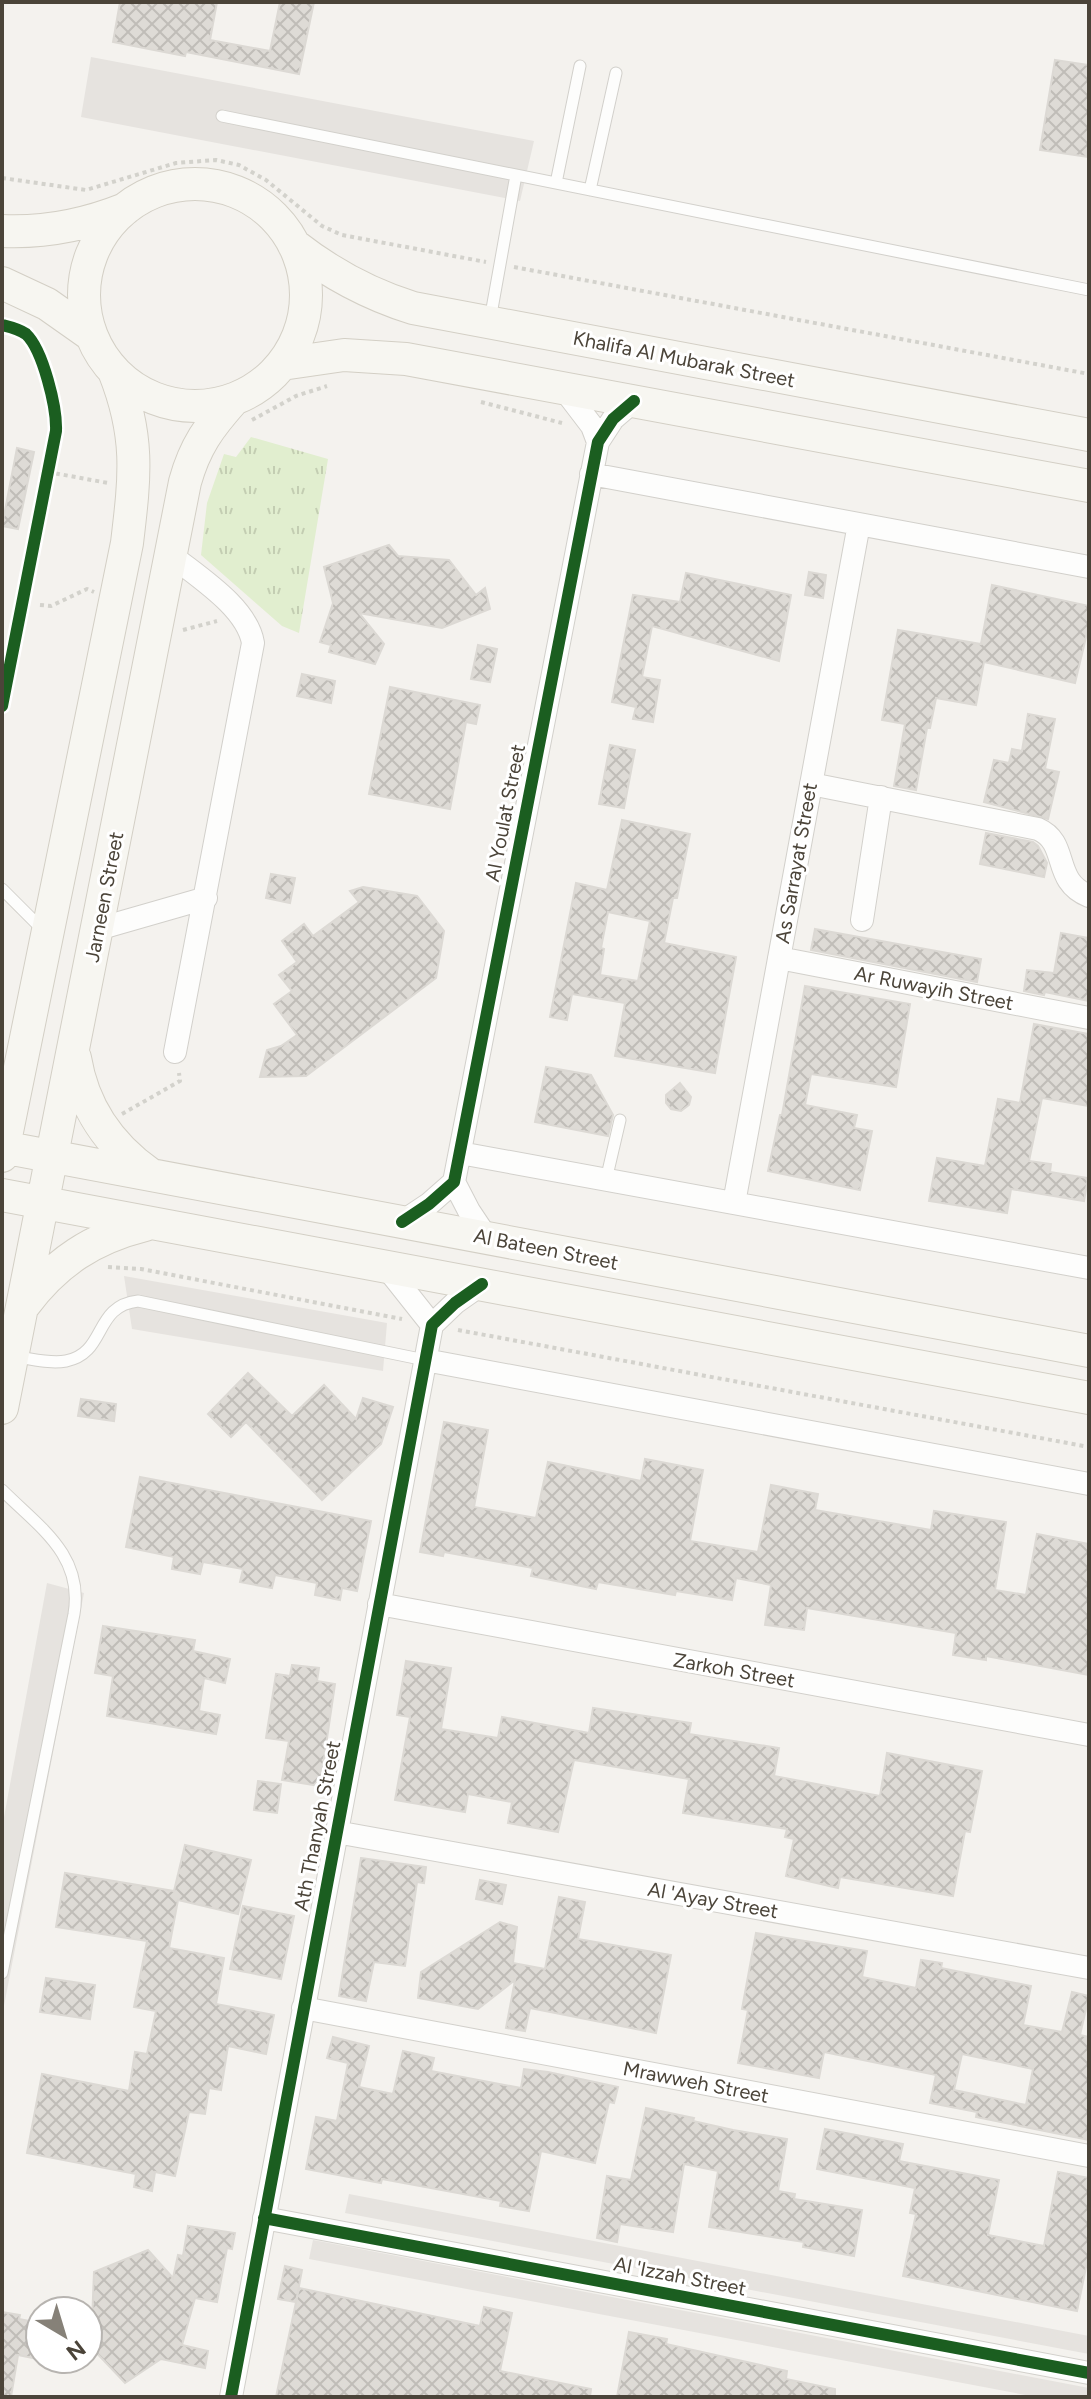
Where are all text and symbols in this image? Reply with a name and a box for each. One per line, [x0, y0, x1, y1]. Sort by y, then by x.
street label: Khalifa Al Mubarak Street [571, 326, 797, 392]
street label: Al Youlat Street [480, 742, 530, 884]
street label: As Sarrayat Street [770, 781, 822, 945]
street label: Jarneen Street [80, 830, 128, 964]
street label: Ar Ruwayih Street [852, 961, 1016, 1015]
street label: Al Bateen Street [472, 1223, 620, 1275]
street label: Zarkoh Street [671, 1648, 797, 1692]
street label: Ath Thanyah Street [289, 1739, 345, 1913]
street label: Al 'Ayay Street [646, 1877, 780, 1923]
street label: Mrawweh Street [621, 2056, 771, 2108]
street label: Al 'Izzah Street [612, 2251, 748, 2301]
north arrow [24, 2295, 104, 2375]
text: N [61, 2334, 91, 2366]

